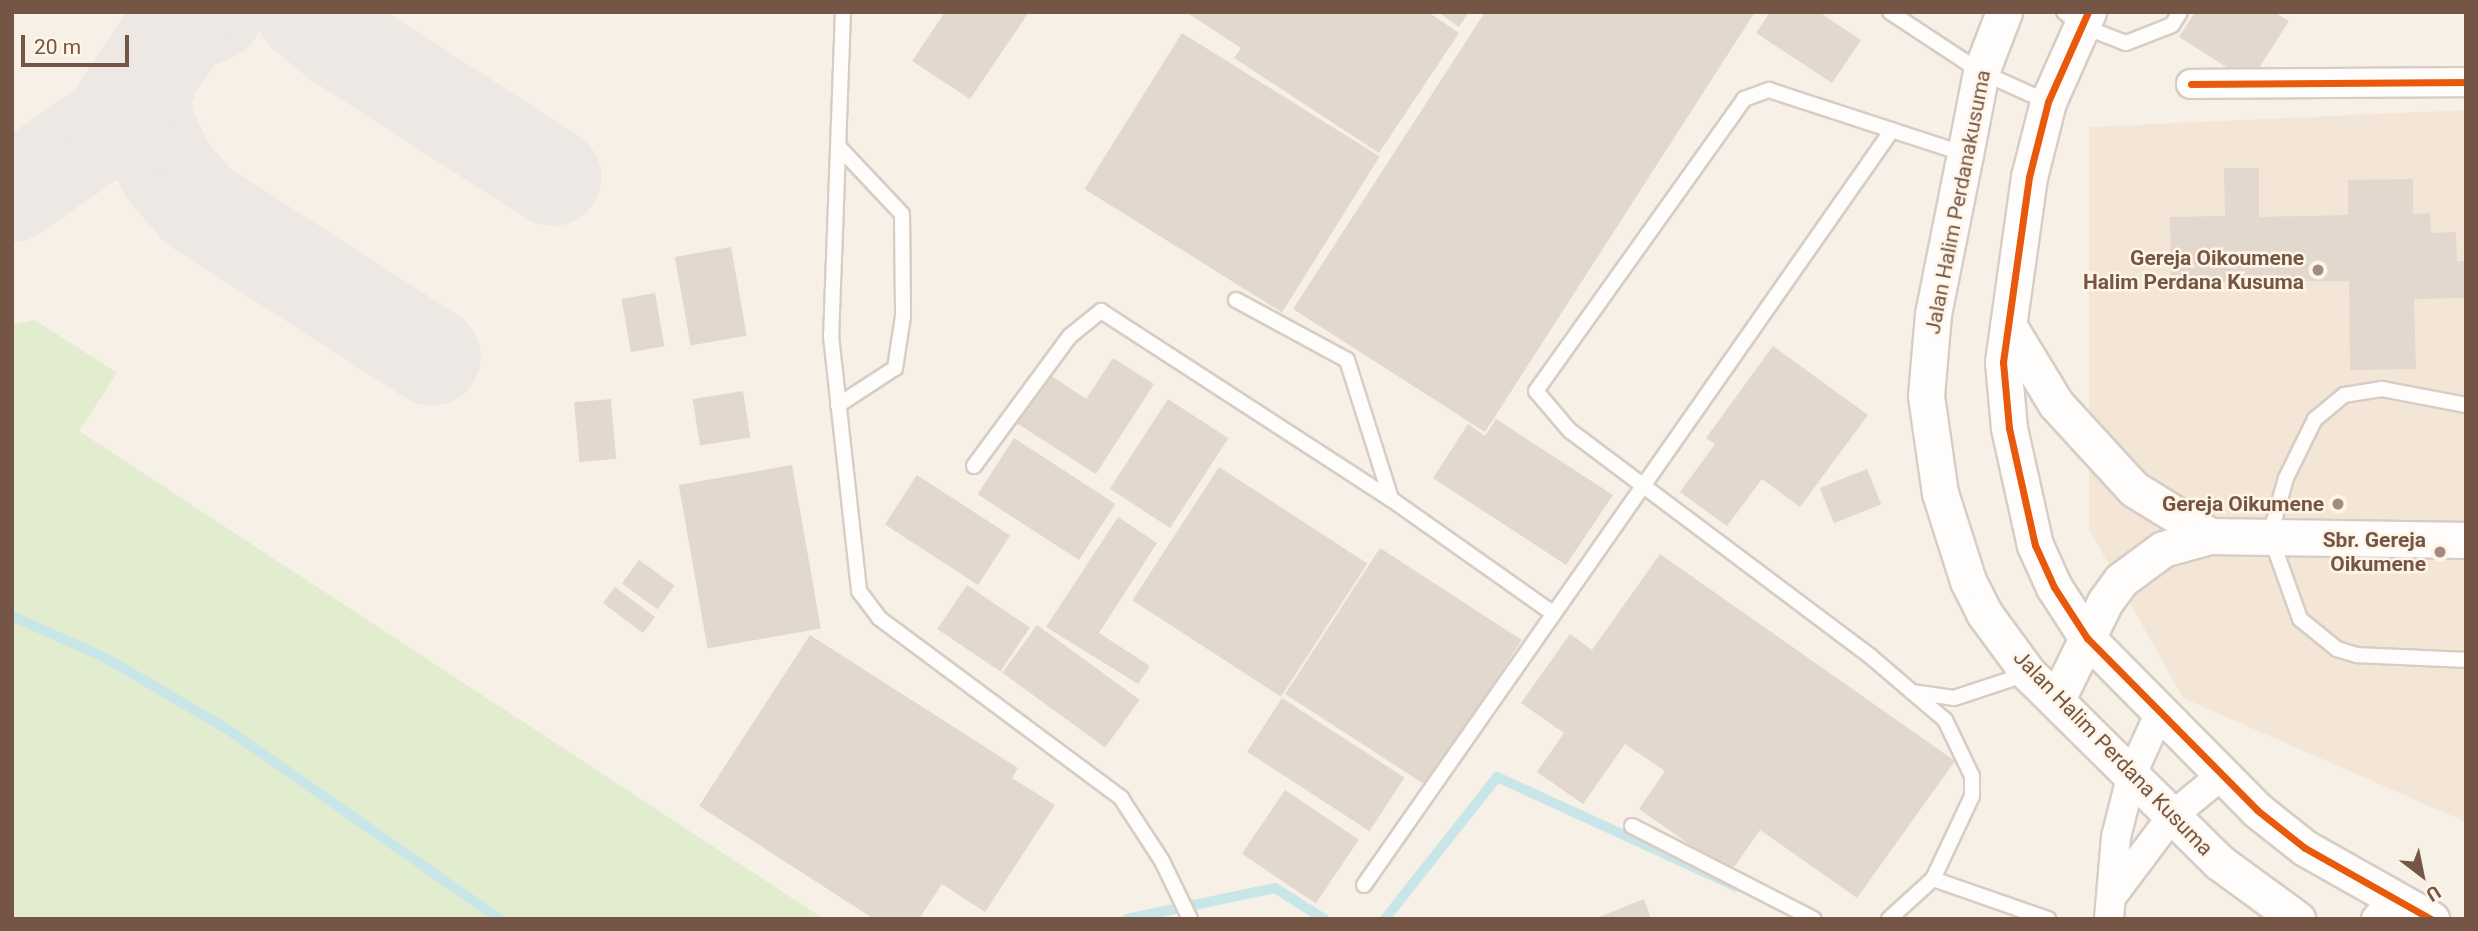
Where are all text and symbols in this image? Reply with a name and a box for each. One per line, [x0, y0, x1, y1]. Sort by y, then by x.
scale bar [24, 21, 133, 65]
text: 20 m [34, 35, 81, 59]
street label: Jalan Halim Perdanakusuma [1920, 68, 1996, 336]
place label: Gereja Oikoumene Halim Perdana Kusuma [2083, 245, 2304, 295]
marker: Gereja Oikoumene Halim Perdana Kusuma [2310, 262, 2326, 278]
place label: Gereja Oikumene [2162, 491, 2324, 517]
marker: Gereja Oikumene [2330, 496, 2346, 512]
place label: Sbr. Gereja Oikumene [2323, 527, 2426, 577]
marker: Sbr. Gereja Oikumene [2432, 544, 2448, 560]
street label: Jalan Halim Perdana Kusuma [2008, 645, 2218, 861]
north arrow [2387, 840, 2457, 910]
text: U [2422, 880, 2445, 906]

